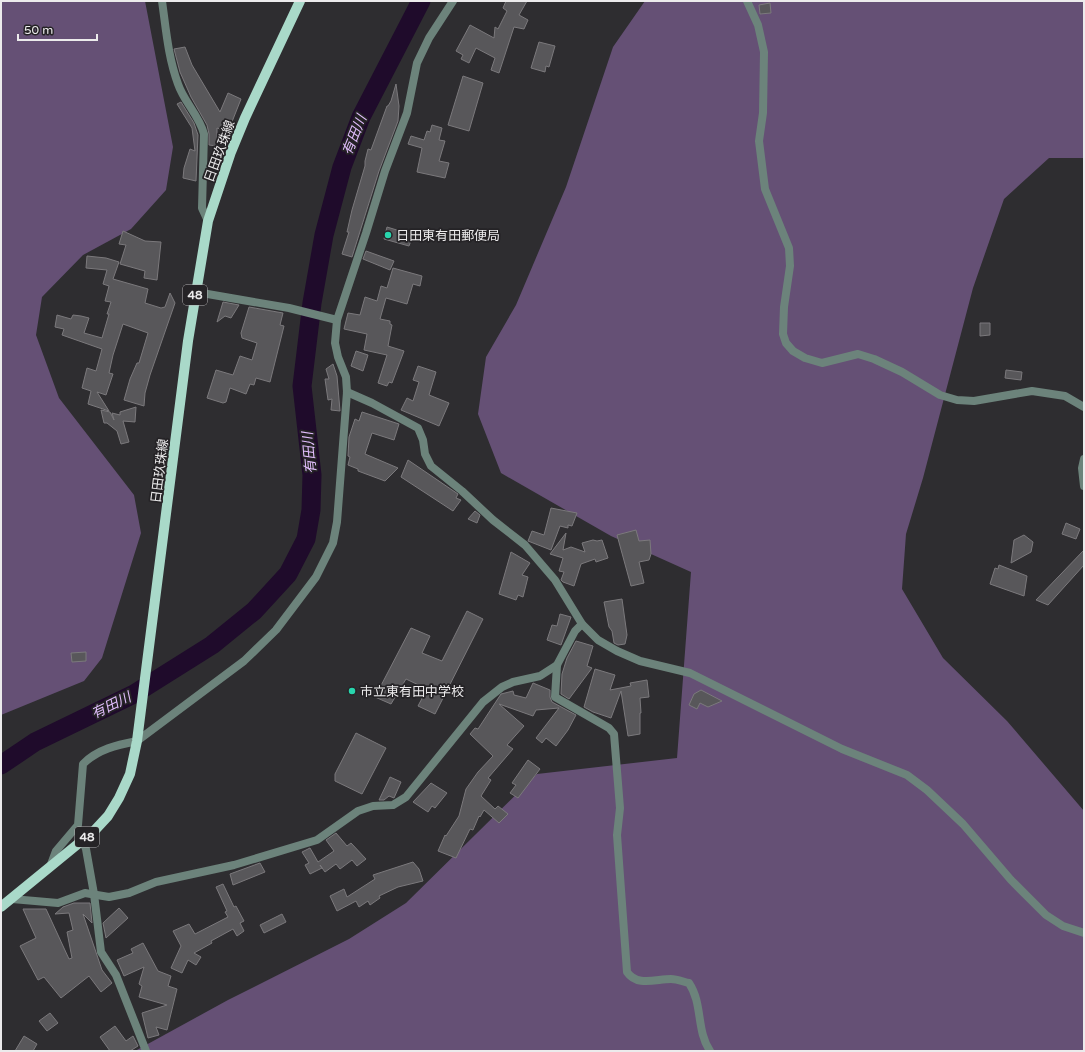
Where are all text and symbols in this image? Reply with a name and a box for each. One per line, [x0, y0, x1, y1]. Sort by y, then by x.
scale bar [18, 16, 97, 42]
text: 50 m [24, 23, 53, 37]
water label: 有田川 [339, 111, 371, 158]
street label: 日田玖珠線 [201, 118, 239, 185]
place label: 日田東有田郵便局 [396, 228, 500, 244]
marker: 日田東有田郵便局 [383, 230, 393, 240]
road number: 48 [183, 285, 207, 305]
water label: 有田川 [299, 429, 320, 475]
street label: 日田玖珠線 [148, 438, 172, 504]
place label: 市立東有田中学校 [360, 684, 464, 700]
marker: 市立東有田中学校 [347, 686, 357, 696]
water label: 有田川 [89, 688, 136, 722]
road number: 48 [75, 827, 99, 847]

